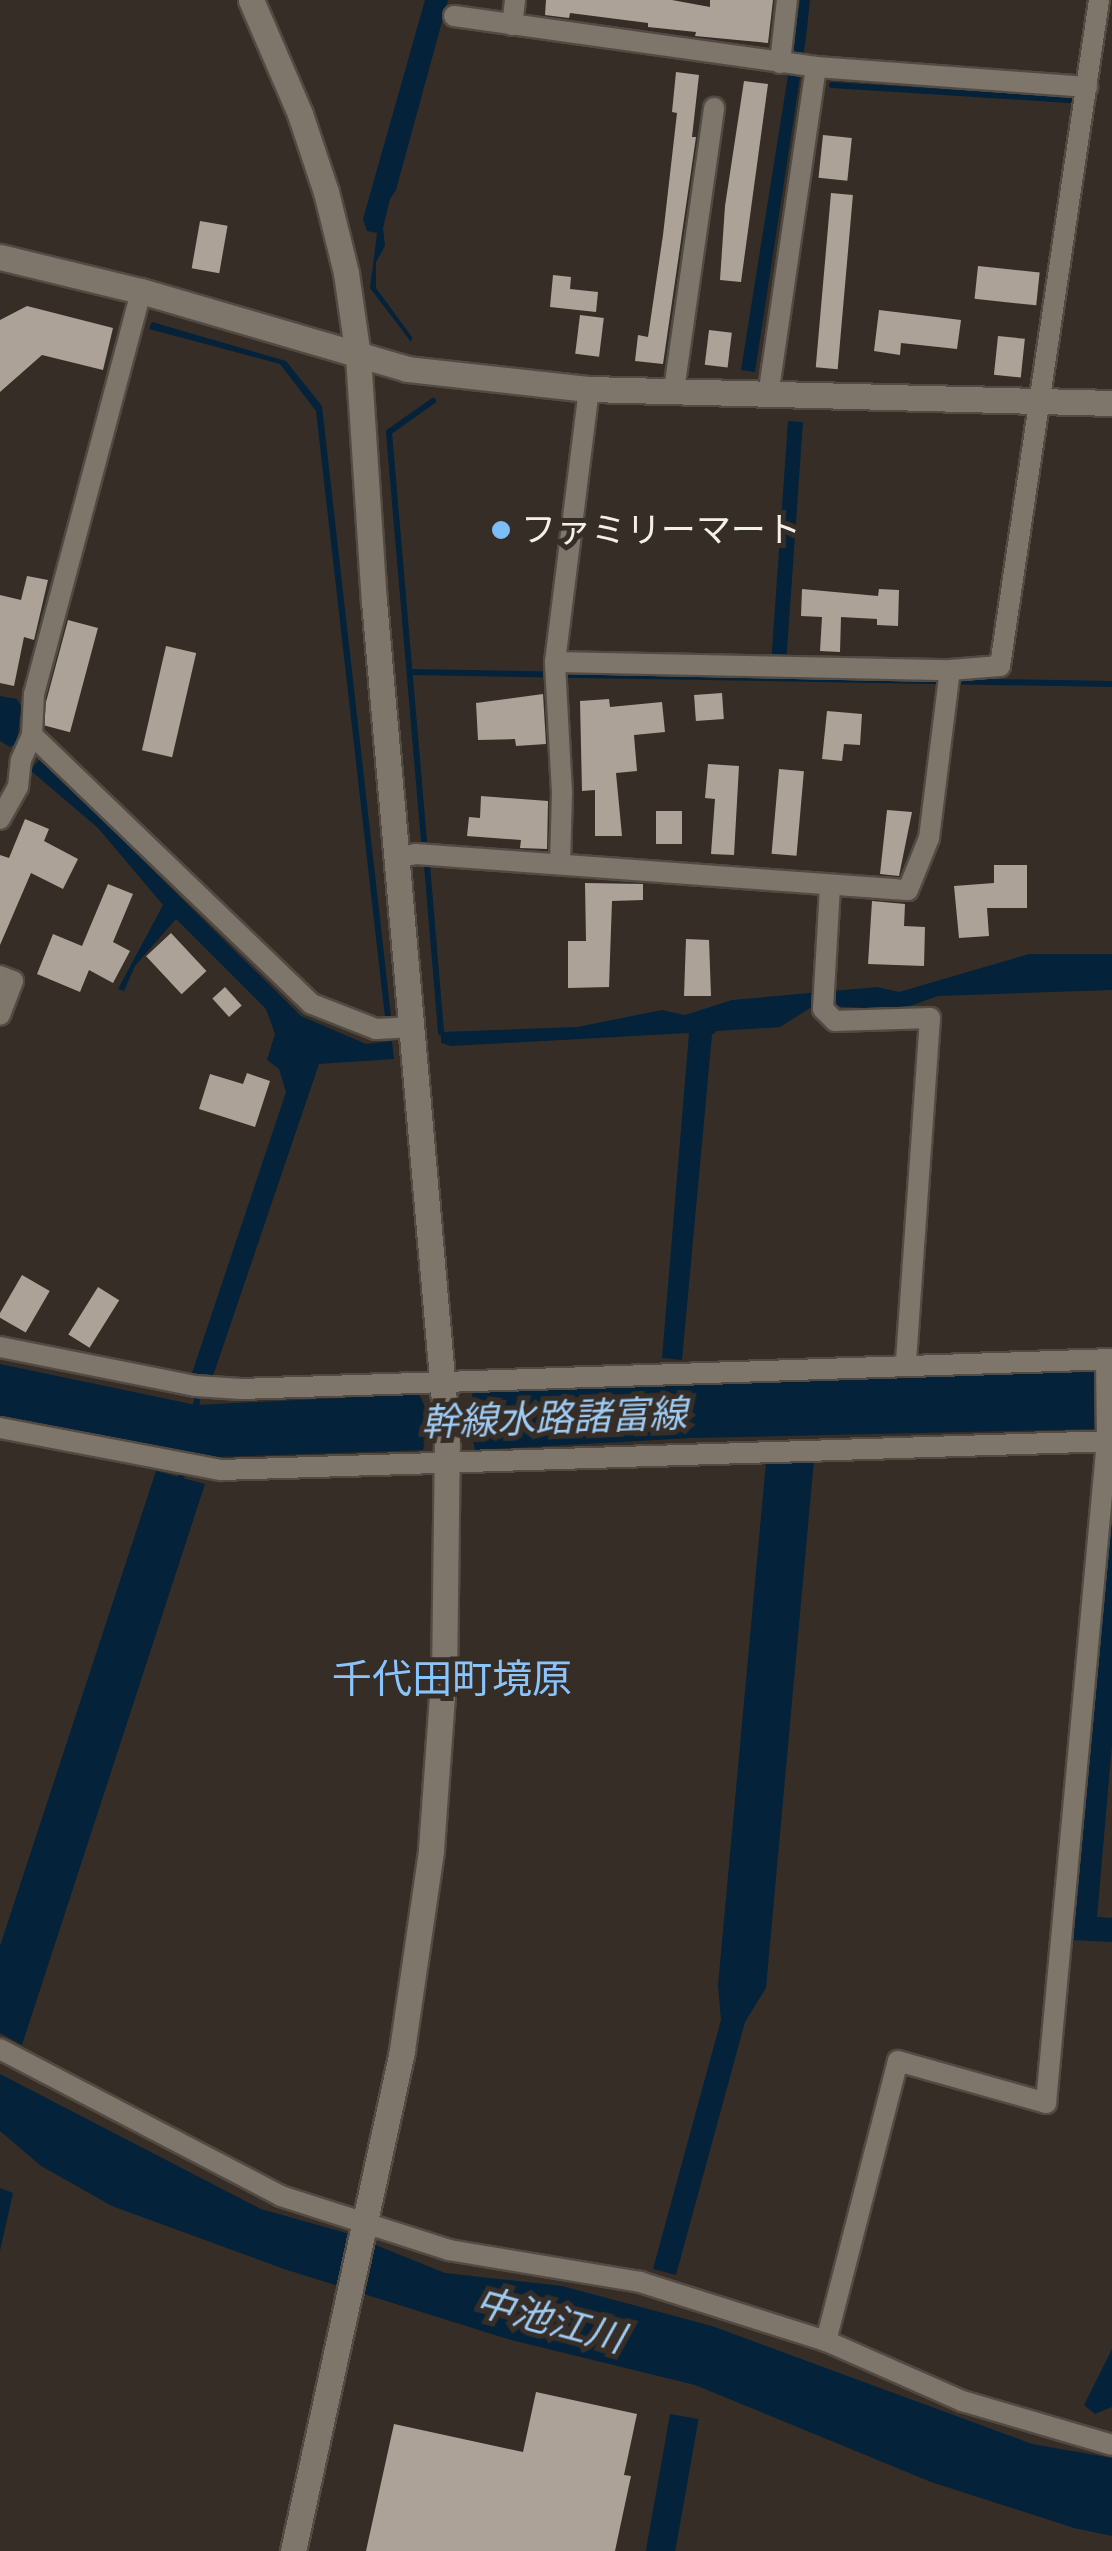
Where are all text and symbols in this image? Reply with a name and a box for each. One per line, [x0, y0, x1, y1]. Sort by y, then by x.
place label: ファミリーマート [521, 509, 801, 551]
marker: ファミリーマート [490, 519, 512, 541]
water label: 幹線水路諸富線 [420, 1391, 688, 1445]
district label: 千代田町境原 [332, 1655, 572, 1703]
water label: 中池江川 [471, 2278, 629, 2362]

